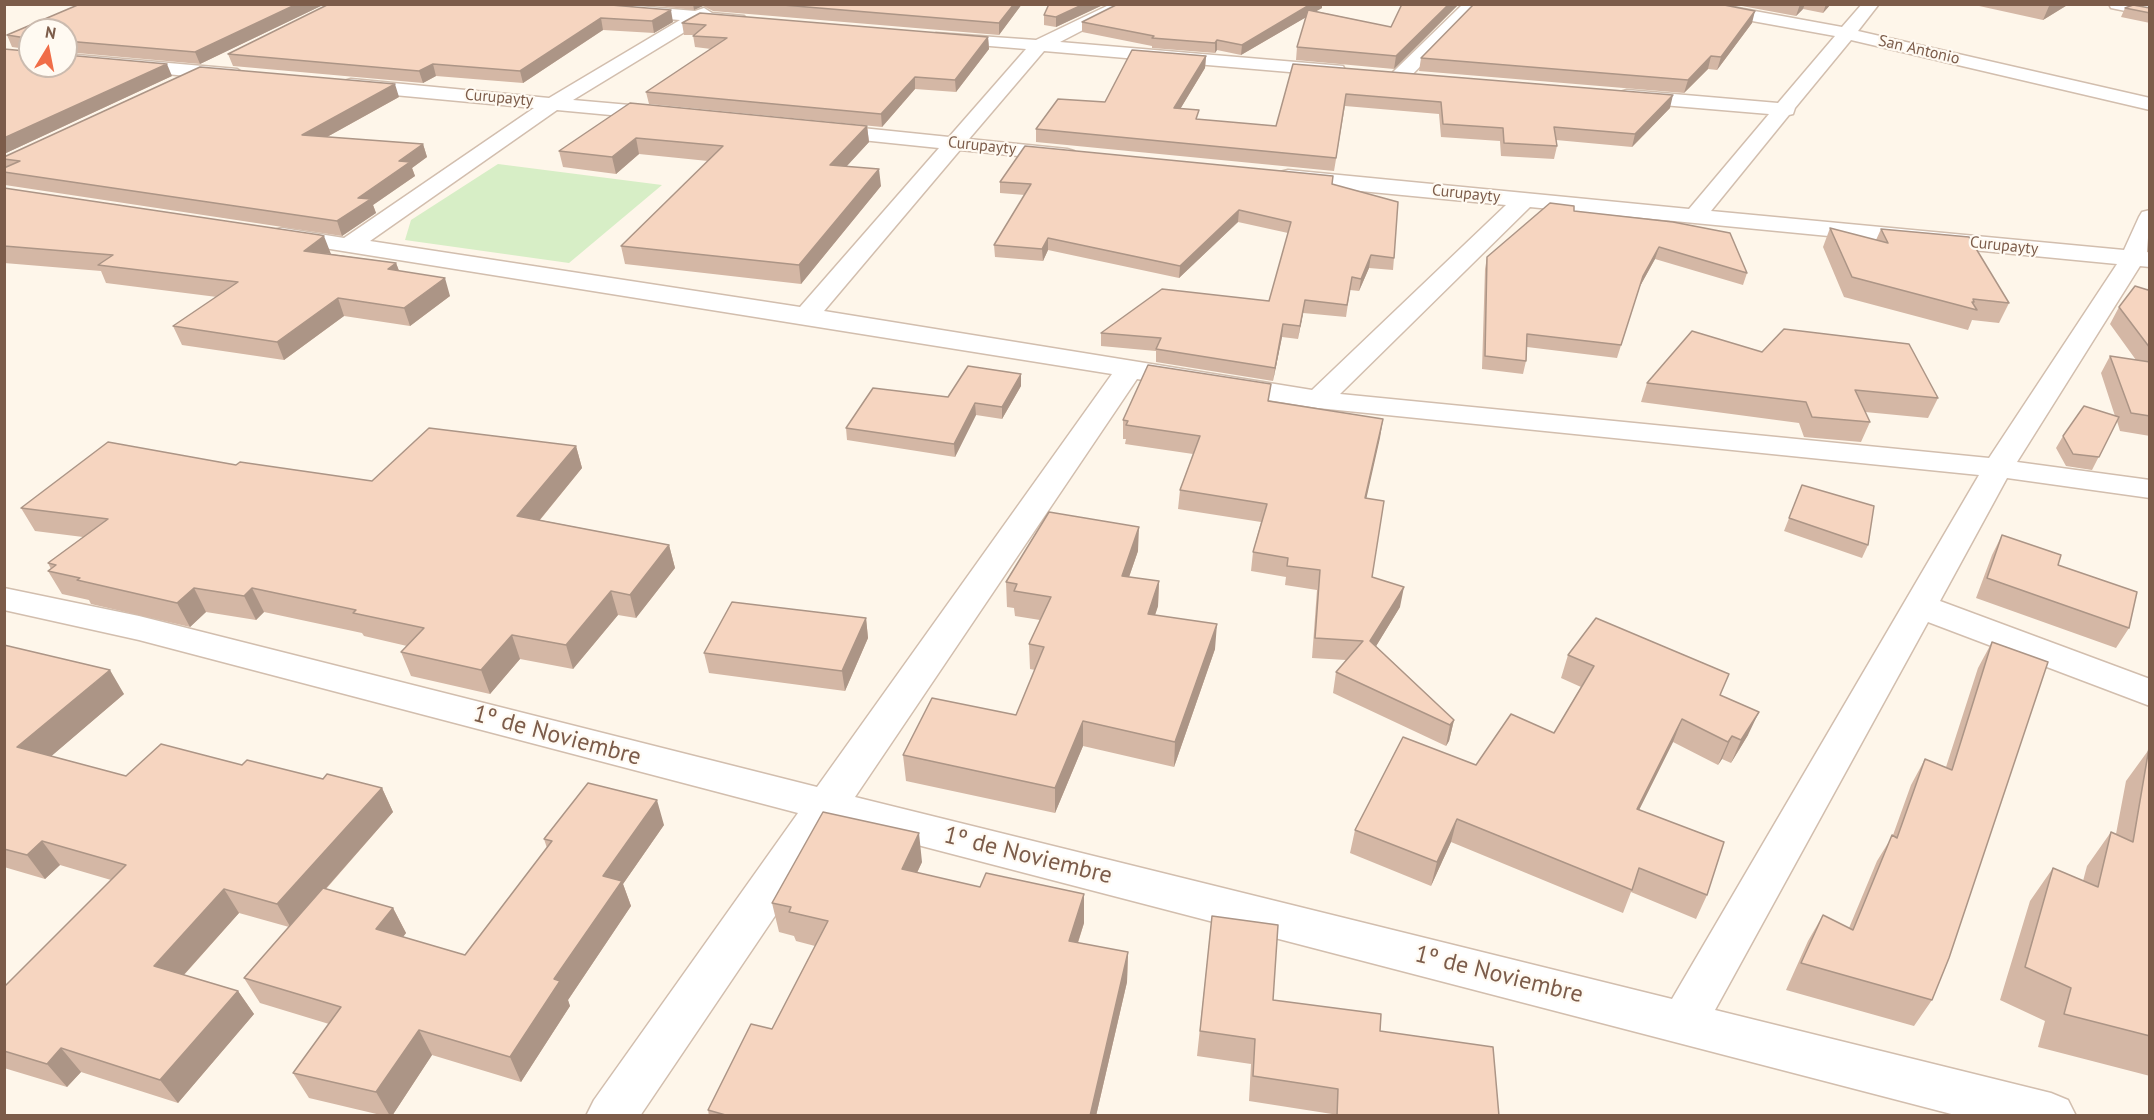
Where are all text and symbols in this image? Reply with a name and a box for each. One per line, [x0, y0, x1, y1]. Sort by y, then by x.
north arrow [18, 18, 78, 78]
text: N [44, 21, 58, 43]
street label: San Antonio [1876, 31, 1962, 69]
street label: Curupayty [464, 85, 534, 111]
street label: Curupayty [947, 133, 1017, 159]
street label: Curupayty [1431, 181, 1501, 207]
street label: Curupayty [1969, 233, 2039, 259]
street label: 1º de Noviembre [470, 700, 644, 772]
street label: 1º de Noviembre [941, 821, 1115, 891]
street label: 1º de Noviembre [1412, 940, 1586, 1010]

